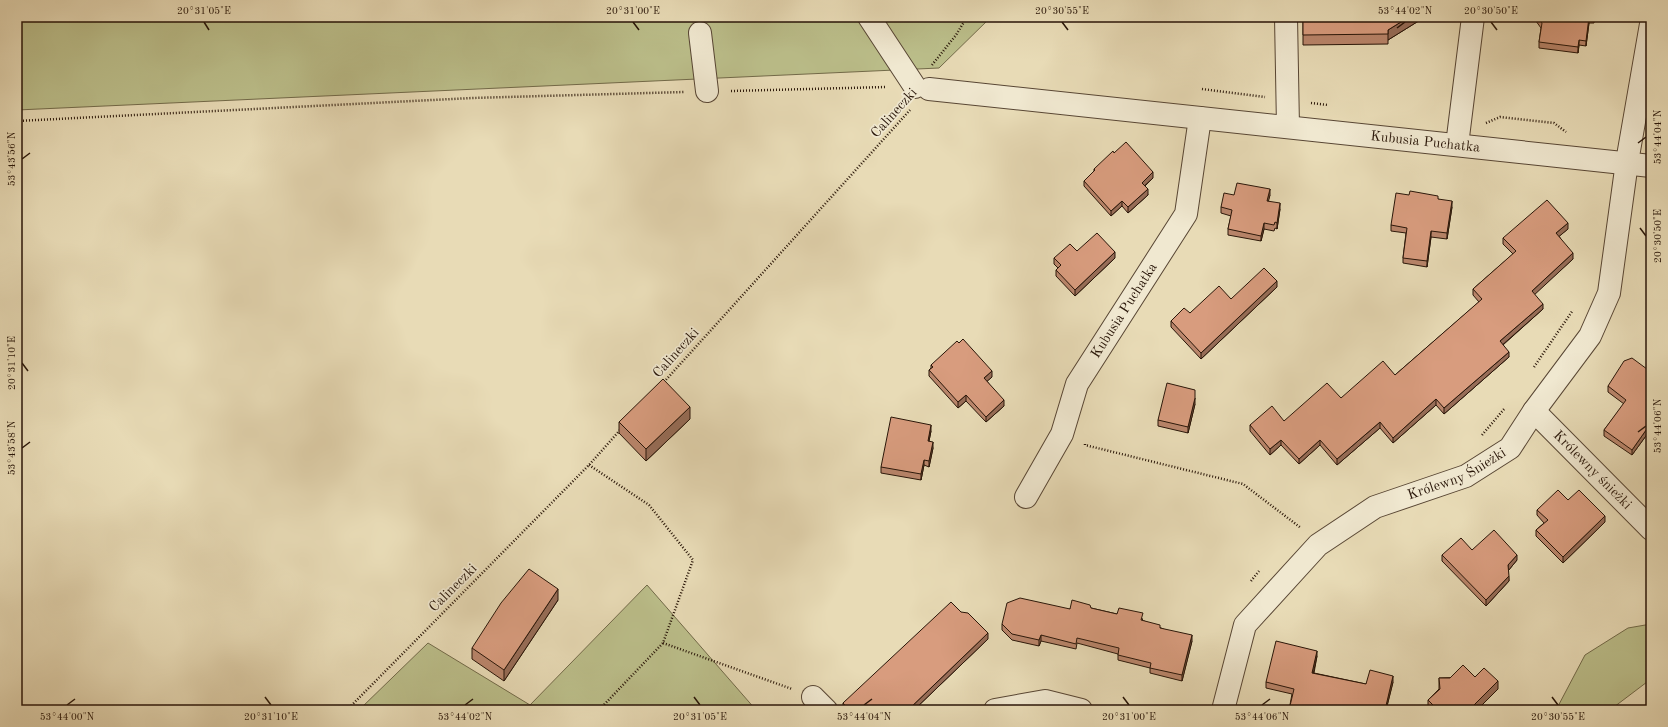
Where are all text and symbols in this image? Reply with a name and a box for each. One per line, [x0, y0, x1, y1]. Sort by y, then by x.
text: 20°31'05"E [177, 6, 231, 16]
text: 20°31'00"E [606, 6, 660, 16]
text: 20°30'55"E [1035, 6, 1089, 16]
text: 53°44'02"N [1378, 6, 1433, 16]
text: 20°30'50"E [1464, 6, 1518, 16]
street label: Calineczki [868, 85, 920, 140]
text: 53°44'04"N [1653, 109, 1663, 164]
street label: Kubusia Puchatka [1370, 129, 1481, 155]
text: 53°43'56"N [7, 131, 17, 186]
text: 20°30'50"E [1653, 209, 1663, 263]
street label: Kubusia Puchatka [1088, 260, 1160, 361]
street label: Calineczki [650, 325, 702, 380]
text: 20°31'10"E [7, 336, 17, 390]
text: 53°44'06"N [1653, 398, 1663, 453]
text: 53°43'58"N [7, 420, 17, 475]
street label: Królewny śnieżki [1551, 428, 1634, 512]
street label: Królewny Śnieżki [1406, 445, 1509, 502]
street label: Calineczki [426, 561, 480, 615]
text: 53°44'00"N [40, 712, 95, 722]
text: 20°31'10"E [244, 712, 298, 722]
text: 53°44'02"N [438, 712, 493, 722]
text: 20°31'05"E [673, 712, 727, 722]
text: 53°44'04"N [837, 712, 892, 722]
text: 20°31'00"E [1102, 712, 1156, 722]
text: 53°44'06"N [1235, 712, 1290, 722]
text: 20°30'55"E [1531, 712, 1585, 722]

